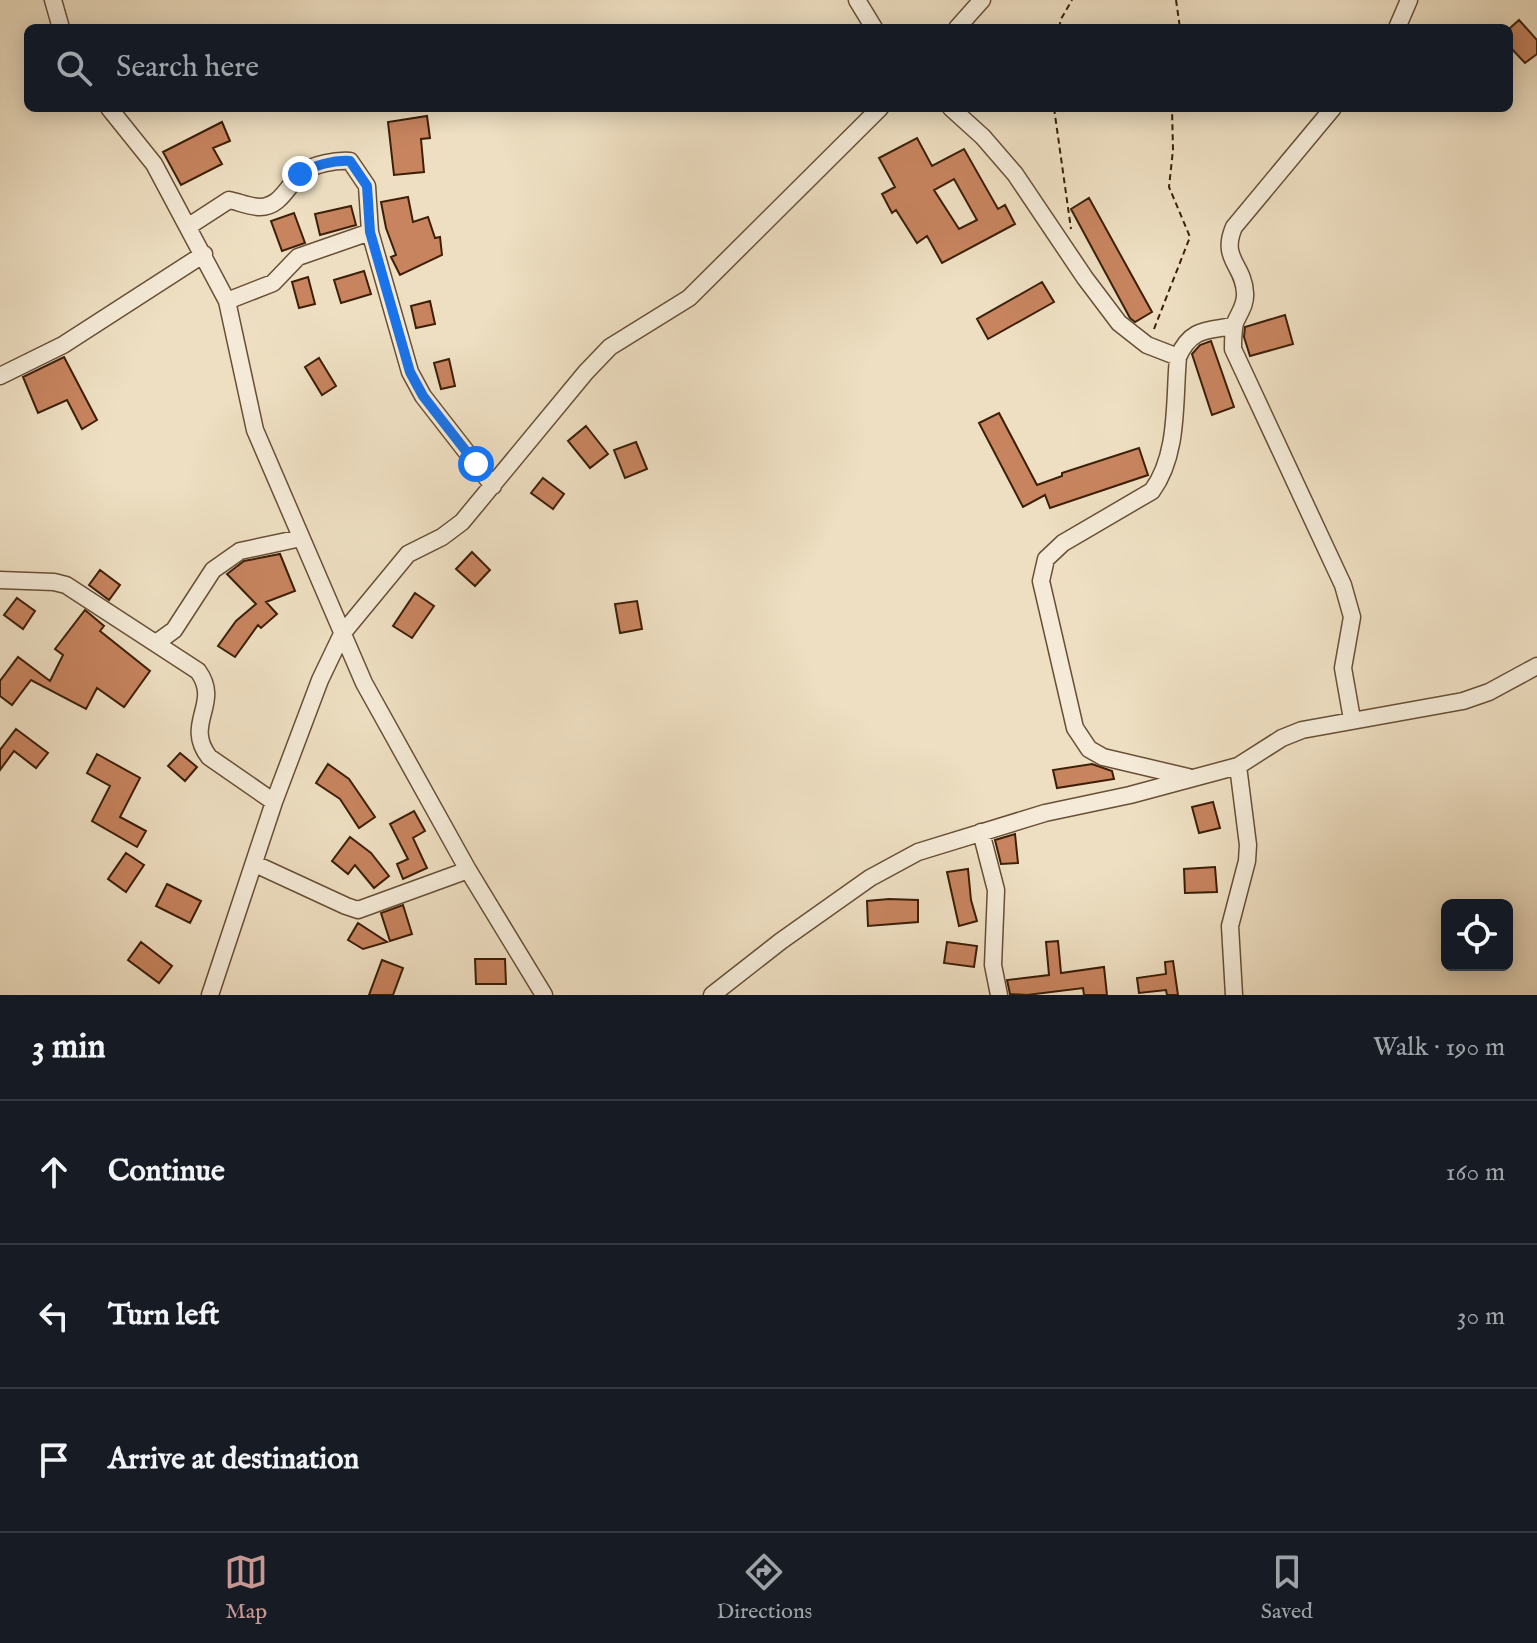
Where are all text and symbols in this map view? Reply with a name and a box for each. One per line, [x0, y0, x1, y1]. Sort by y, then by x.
search box [24, 24, 1513, 112]
icon: search [52, 46, 96, 90]
text: Search here [116, 49, 259, 87]
route end [282, 156, 318, 192]
route start [458, 446, 494, 482]
map controls [1441, 899, 1513, 971]
button: locate [1441, 899, 1513, 971]
text: 3 min [32, 1026, 106, 1069]
text: Walk · 190 m [1373, 1031, 1505, 1064]
icon: ahead [32, 1150, 76, 1194]
text: Continue [108, 1153, 225, 1191]
text: 160 m [1446, 1156, 1505, 1189]
icon: left [32, 1294, 76, 1338]
text: Turn left [108, 1297, 219, 1335]
text: 30 m [1457, 1300, 1505, 1333]
icon: arrive [32, 1438, 76, 1482]
text: Arrive at destination [108, 1441, 359, 1479]
tab: Map [224, 1550, 268, 1626]
tab: Directions [717, 1550, 812, 1626]
tab: Saved [1261, 1550, 1313, 1626]

